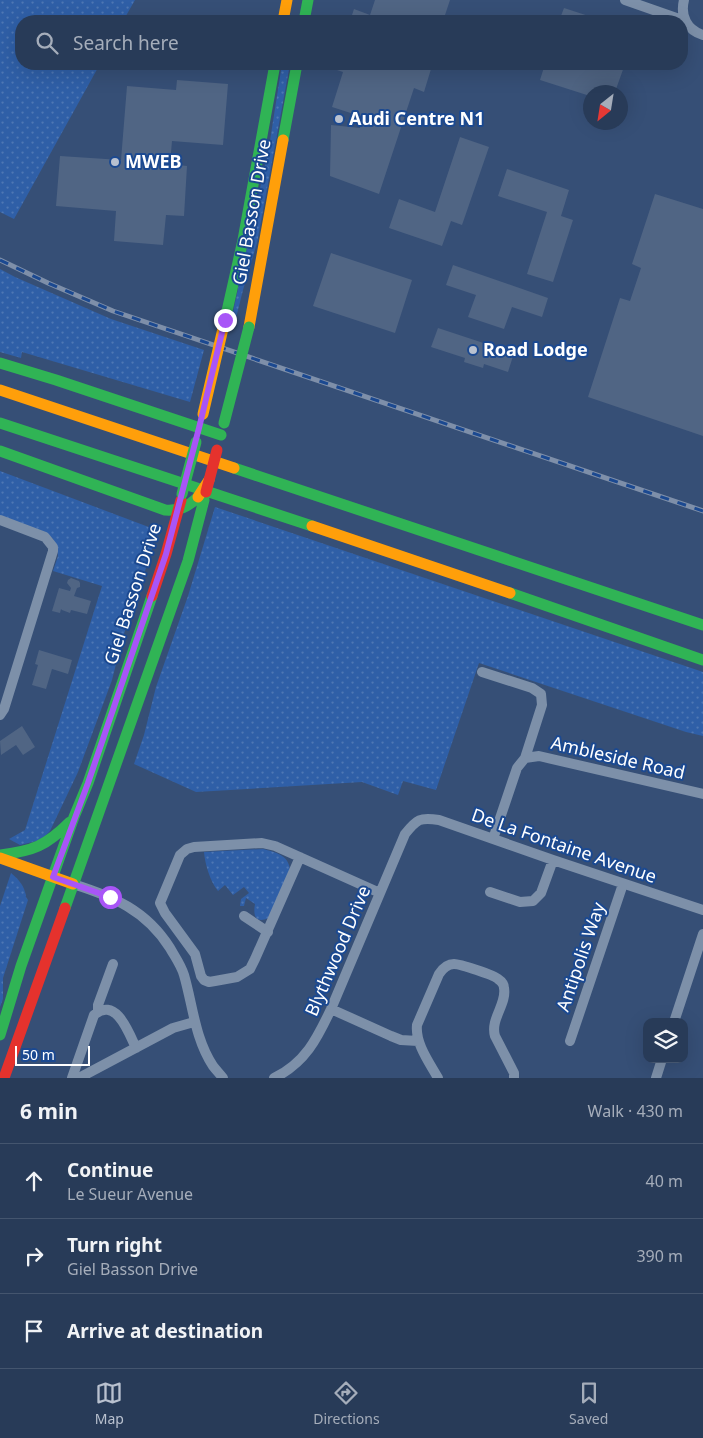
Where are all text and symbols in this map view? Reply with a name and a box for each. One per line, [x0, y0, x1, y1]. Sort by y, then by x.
search box [15, 15, 688, 70]
icon: search [33, 29, 61, 57]
text: Search here [73, 30, 179, 56]
north arrow [583, 85, 628, 130]
place label: Audi Centre N1 [349, 106, 484, 130]
marker: Audi Centre N1 [333, 113, 345, 125]
street label: Giel Basson Drive [226, 137, 276, 287]
place label: MWEB [125, 149, 181, 173]
marker: MWEB [109, 156, 121, 168]
route end [214, 309, 237, 332]
place label: Road Lodge [483, 337, 588, 361]
marker: Road Lodge [467, 344, 479, 356]
street label: Giel Basson Drive [98, 520, 166, 668]
street label: Ambleside Road [549, 730, 687, 784]
street label: De La Fontaine Avenue [469, 802, 660, 888]
street label: Blythwood Drive [299, 882, 375, 1019]
route start [99, 886, 122, 909]
street label: Antipolis Way [550, 898, 610, 1014]
map controls [643, 1018, 688, 1063]
button: layers [643, 1018, 688, 1063]
scale bar [15, 1043, 90, 1066]
text: 50 m [22, 1045, 55, 1064]
text: 6 min [20, 1097, 78, 1125]
text: Walk · 430 m [588, 1100, 683, 1122]
text: Continue [67, 1157, 153, 1183]
icon: ahead [20, 1167, 48, 1195]
text: 40 m [646, 1170, 683, 1192]
text: Le Sueur Avenue [67, 1183, 193, 1205]
text: Turn right [67, 1232, 162, 1258]
icon: right [20, 1242, 48, 1270]
text: 390 m [636, 1245, 683, 1267]
text: Giel Basson Drive [67, 1258, 198, 1280]
icon: arrive [20, 1317, 48, 1345]
text: Arrive at destination [67, 1318, 263, 1344]
tab: Map [95, 1379, 124, 1428]
tab: Directions [313, 1379, 380, 1428]
tab: Saved [569, 1379, 608, 1428]

